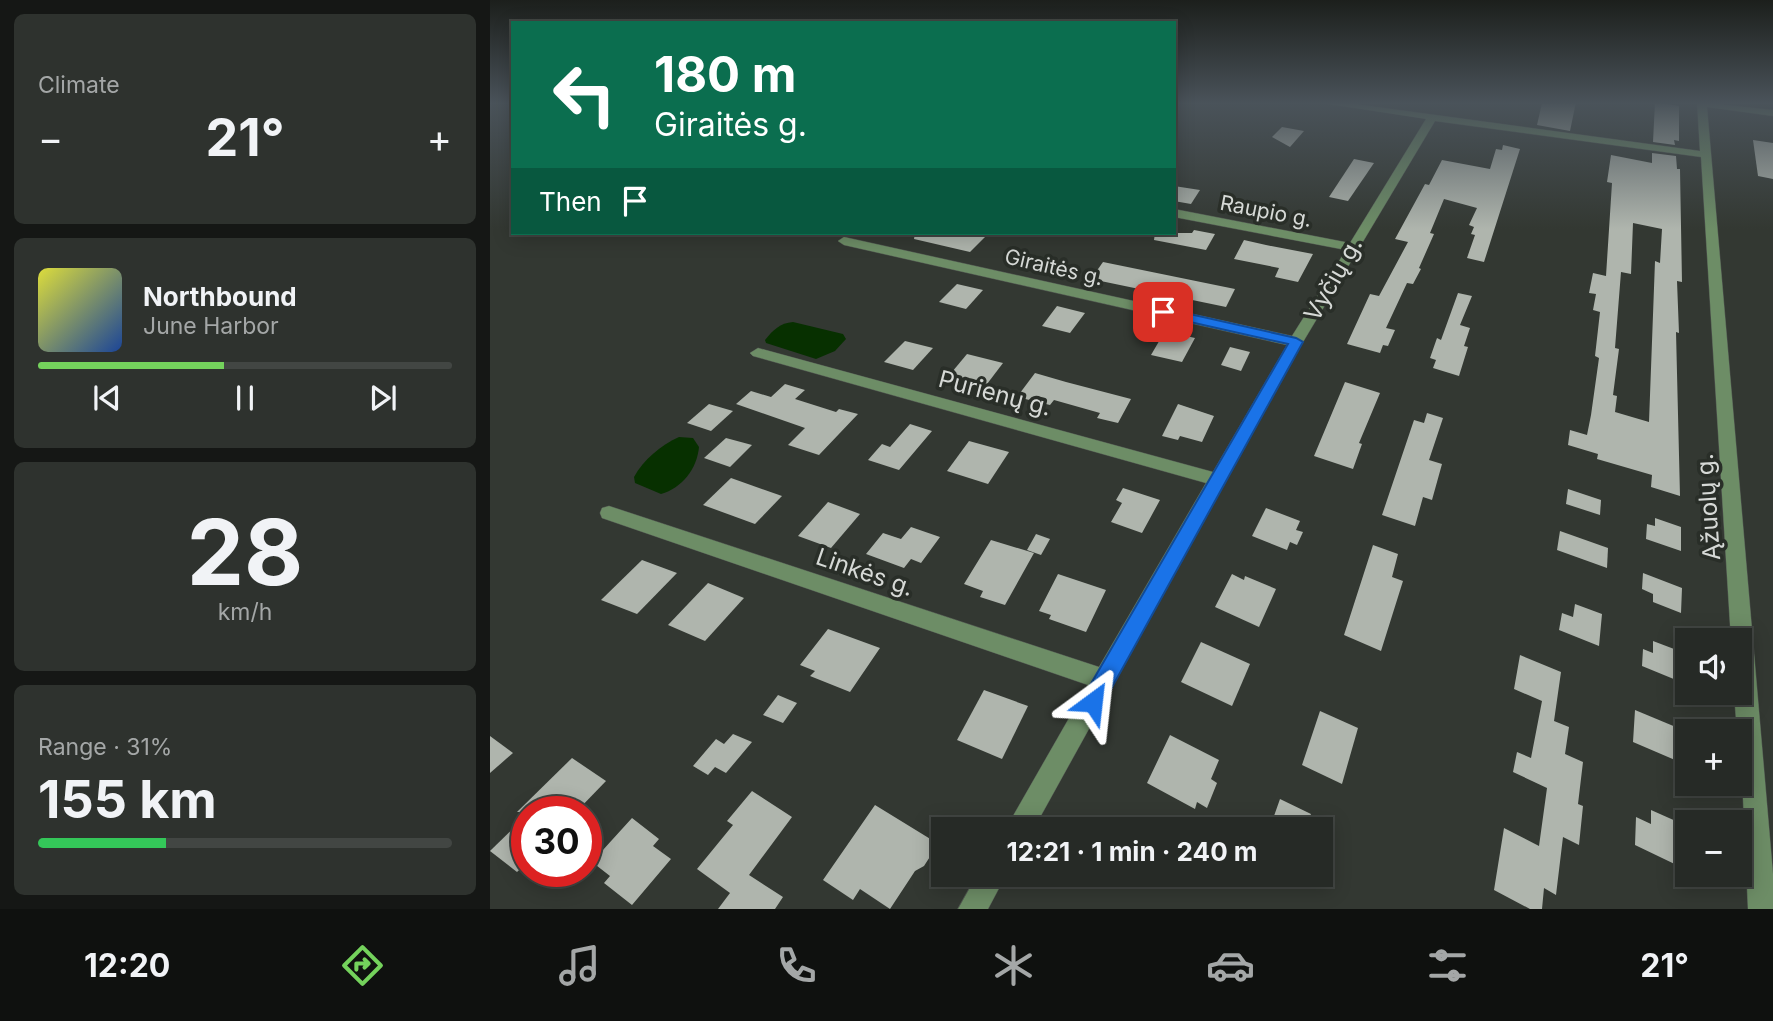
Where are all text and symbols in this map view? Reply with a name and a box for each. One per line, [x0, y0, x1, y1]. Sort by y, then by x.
text: 180 m [654, 45, 796, 104]
icon: left [539, 49, 630, 140]
text: Climate [38, 71, 120, 99]
text: Giraitės g. [654, 105, 807, 144]
text: 21° [205, 106, 285, 169]
text: − [38, 115, 63, 161]
text: + [427, 115, 452, 161]
icon: arrive [616, 182, 654, 220]
text: Then [539, 186, 602, 217]
street label: Raupio g. [1218, 190, 1314, 232]
street label: Vyčių g. [1298, 232, 1368, 326]
street label: Giraitės g. [1002, 244, 1106, 290]
text: Northbound [143, 281, 297, 312]
pin [1133, 282, 1193, 342]
icon: arrive [1144, 293, 1182, 331]
text: June Harbor [143, 312, 279, 340]
street label: Purienų g. [935, 364, 1055, 422]
icon: previous [88, 379, 126, 417]
icon: pause [226, 379, 264, 417]
icon: next [364, 379, 402, 417]
street label: Ąžuolų g. [1690, 453, 1726, 561]
text: 28 [187, 497, 303, 607]
street label: Linkės g. [812, 542, 918, 602]
text: km/h [218, 598, 272, 626]
map controls [1675, 628, 1752, 887]
button: sound [1675, 628, 1752, 705]
position arrow [1056, 665, 1130, 739]
button: + [1675, 719, 1752, 796]
text: Range · 31% [38, 733, 172, 761]
text: 155 km [38, 768, 217, 831]
speed limit sign: 30 [511, 796, 602, 887]
button: − [1675, 810, 1752, 887]
text: 12:21 · 1 min · 240 m [1006, 836, 1258, 867]
icon: directions [338, 941, 387, 990]
icon: music [555, 941, 604, 990]
icon: phone [772, 941, 821, 990]
icon: climate [989, 941, 1038, 990]
icon: car [1206, 941, 1255, 990]
icon: filters [1423, 941, 1472, 990]
text: 12:20 [84, 946, 170, 985]
text: 21° [1640, 946, 1689, 985]

